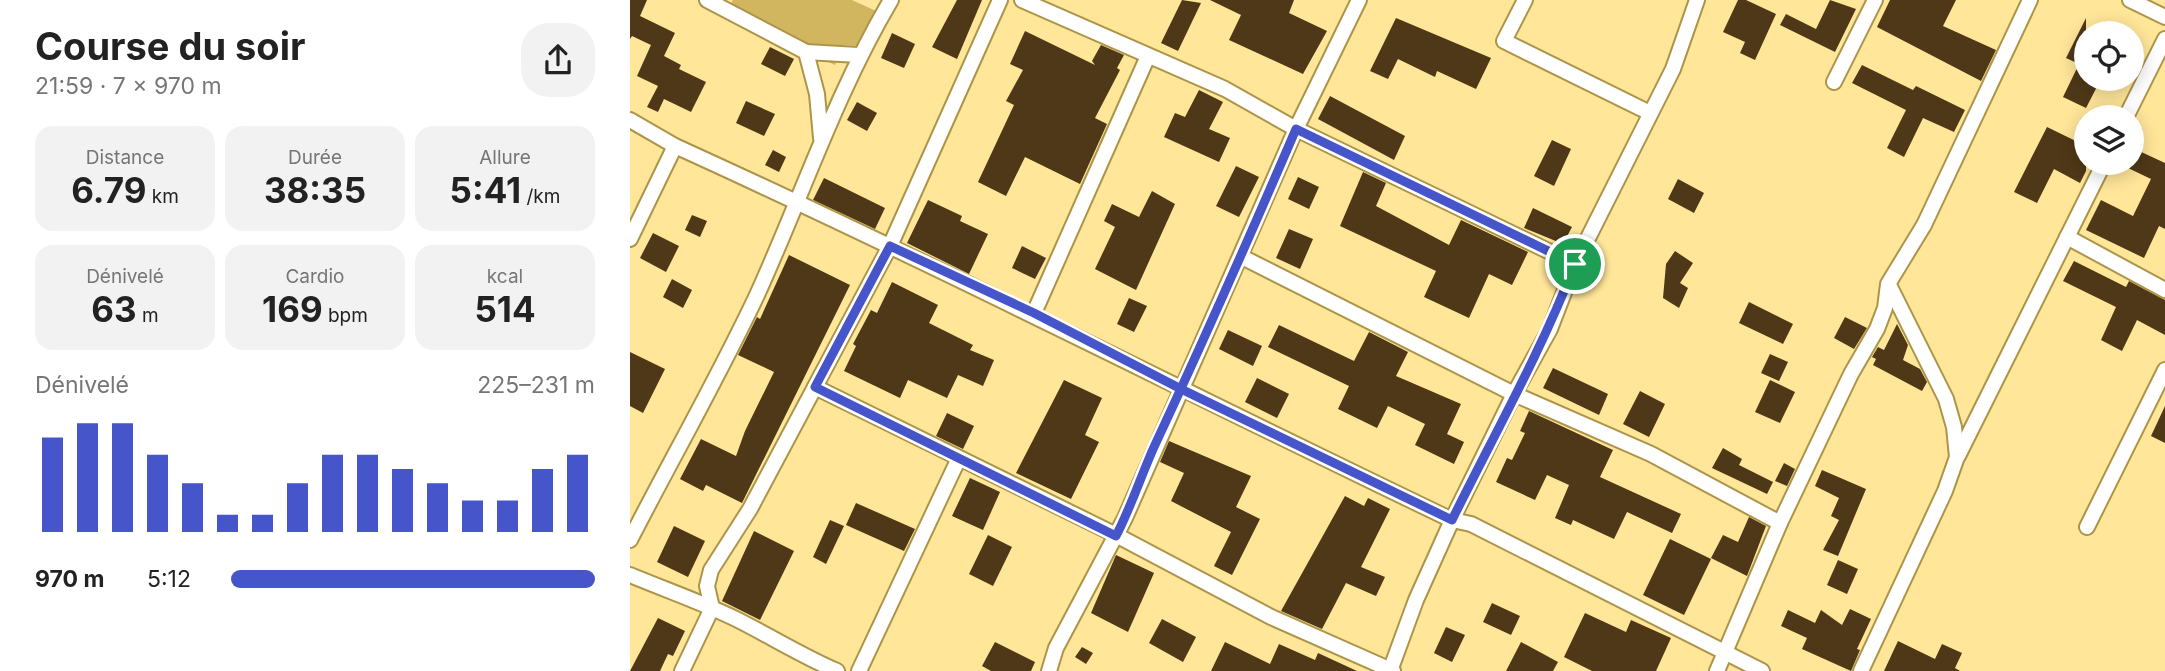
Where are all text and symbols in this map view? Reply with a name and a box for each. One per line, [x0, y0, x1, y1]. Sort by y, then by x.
map controls [2074, 21, 2144, 175]
button: locate [2074, 21, 2144, 91]
text: Course du soir [35, 23, 305, 69]
button: share [521, 23, 595, 97]
text: 21:59 · 7 × 970 m [35, 72, 222, 100]
button: layers [2074, 105, 2144, 175]
text: Distance [86, 146, 164, 169]
text: Durée [288, 146, 342, 169]
text: Allure [479, 146, 531, 169]
text: 6.79 [71, 169, 146, 211]
text: 38:35 [264, 169, 366, 211]
text: 5:41 [450, 169, 521, 211]
text: km [146, 185, 179, 208]
text: /km [521, 185, 560, 208]
pin [1545, 234, 1605, 294]
icon: arrive [1556, 245, 1594, 283]
text: Dénivelé [86, 265, 164, 288]
text: Cardio [285, 265, 345, 288]
text: kcal [487, 265, 523, 288]
text: 63 [91, 288, 137, 330]
text: 169 [262, 288, 323, 330]
text: 514 [474, 288, 536, 330]
text: m [137, 304, 159, 327]
text: bpm [323, 304, 368, 327]
text: Dénivelé [35, 371, 129, 399]
text: 225–231 m [477, 371, 595, 399]
text: 970 m [35, 565, 104, 593]
text: 5:12 [147, 565, 191, 593]

